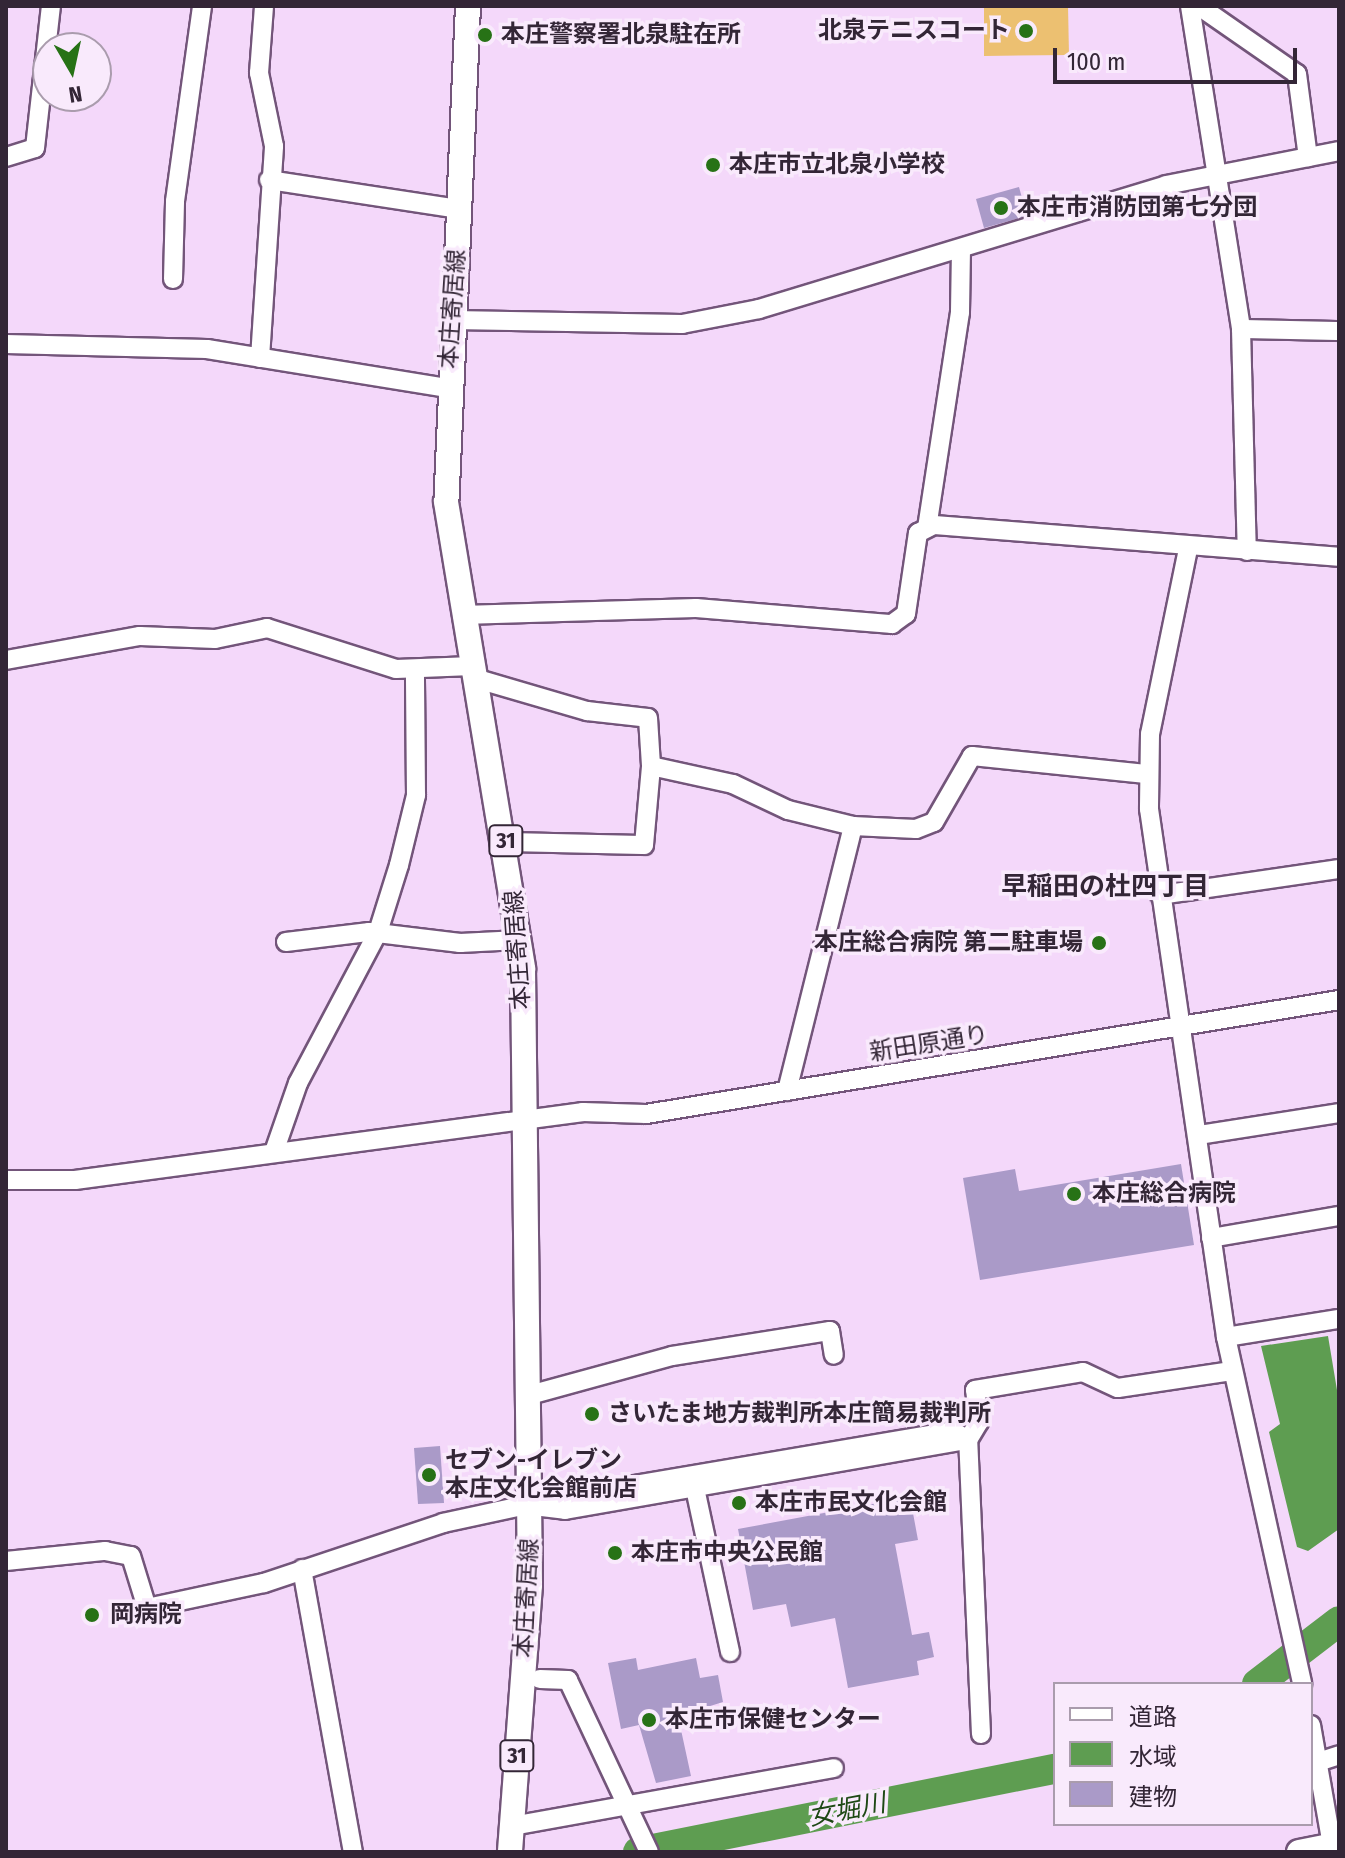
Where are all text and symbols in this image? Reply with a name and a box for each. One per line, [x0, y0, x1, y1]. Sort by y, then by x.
place label: 北泉テニスコート [818, 17, 1010, 45]
place label: 本庄警察署北泉駐在所 [501, 21, 741, 49]
marker: 北泉テニスコート [1017, 22, 1035, 40]
marker: 本庄警察署北泉駐在所 [476, 26, 494, 44]
north arrow [32, 32, 112, 112]
scale bar [1057, 32, 1301, 82]
text: 100 m [1067, 48, 1125, 76]
text: N [67, 80, 84, 109]
place label: 本庄市立北泉小学校 [729, 151, 945, 179]
marker: 本庄市立北泉小学校 [704, 156, 722, 174]
place label: 本庄市消防団第七分団 [1017, 194, 1257, 222]
marker: 本庄市消防団第七分団 [992, 199, 1010, 217]
street label: 本庄寄居線 [434, 248, 472, 370]
road number: 31 [488, 823, 524, 859]
district label: 早稲田の杜四丁目 [1001, 871, 1209, 903]
street label: 本庄寄居線 [499, 889, 537, 1011]
place label: 本庄総合病院 第二駐車場 [814, 929, 1083, 957]
marker: 本庄総合病院 第二駐車場 [1090, 934, 1108, 952]
street label: 新田原通り [867, 1020, 991, 1068]
place label: 本庄総合病院 [1092, 1180, 1236, 1208]
marker: 本庄総合病院 [1063, 1183, 1085, 1205]
place label: さいたま地方裁判所本庄簡易裁判所 [608, 1400, 992, 1428]
marker: さいたま地方裁判所本庄簡易裁判所 [583, 1405, 601, 1423]
place label: セブン-イレブン 本庄文化会館前店 [445, 1447, 637, 1503]
marker: セブン-イレブン 本庄文化会館前店 [420, 1466, 438, 1484]
place label: 本庄市民文化会館 [755, 1489, 947, 1517]
marker: 本庄市民文化会館 [730, 1494, 748, 1512]
street label: 本庄寄居線 [509, 1537, 545, 1659]
place label: 本庄市中央公民館 [631, 1539, 823, 1567]
marker: 本庄市中央公民館 [606, 1544, 624, 1562]
place label: 岡病院 [110, 1601, 182, 1629]
marker: 岡病院 [81, 1604, 103, 1626]
legend [1053, 1682, 1313, 1826]
text: 道路 [1129, 1703, 1177, 1731]
place label: 本庄市保健センター [665, 1706, 881, 1734]
marker: 本庄市保健センター [640, 1711, 658, 1729]
road number: 31 [499, 1738, 535, 1774]
text: 水域 [1129, 1743, 1177, 1771]
text: 建物 [1129, 1783, 1177, 1811]
water label: 女堀川 [806, 1787, 888, 1833]

